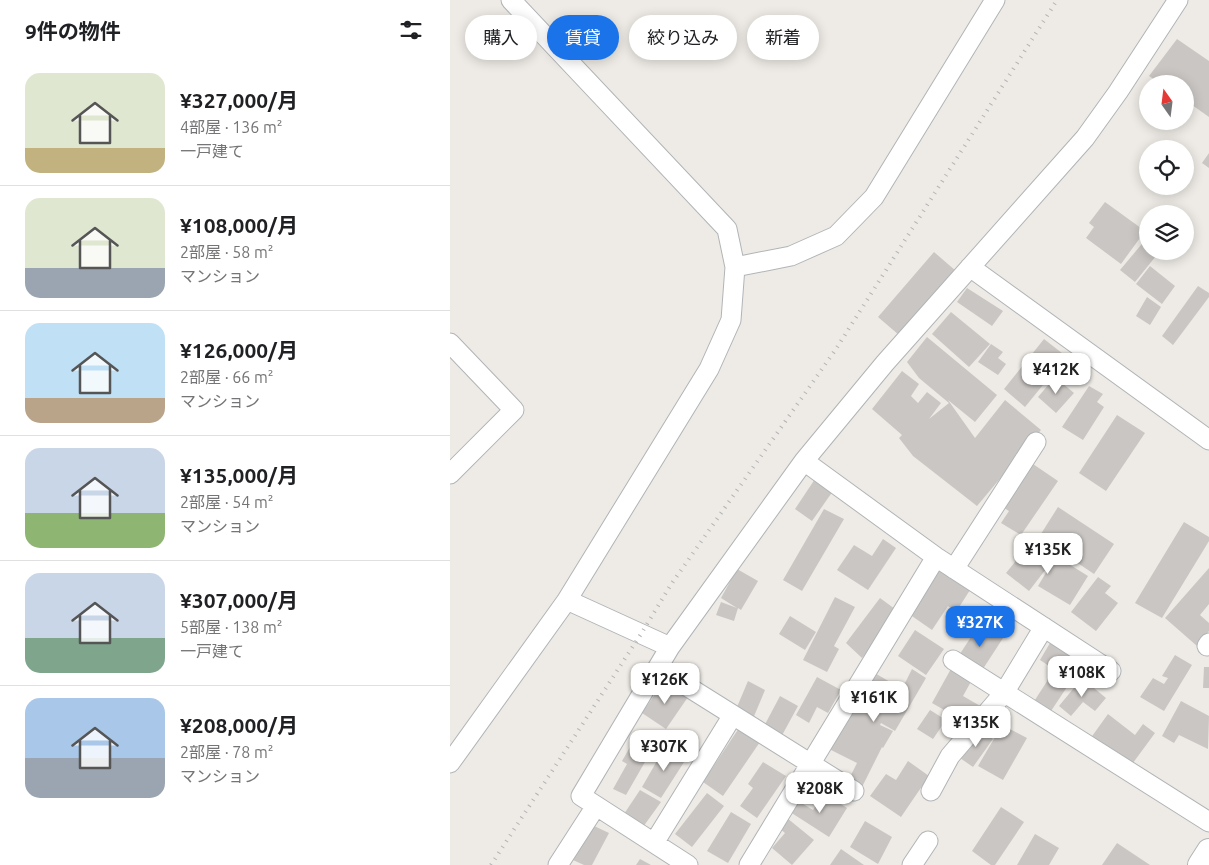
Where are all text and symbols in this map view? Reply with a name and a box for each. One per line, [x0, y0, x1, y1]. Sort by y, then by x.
chip: 購入 [465, 15, 537, 60]
chip: 賃貸 [547, 15, 619, 60]
chip: 絞り込み [629, 15, 737, 60]
chip: 新着 [747, 15, 819, 60]
icon: filters [397, 16, 425, 44]
text: 9件の物件 [25, 19, 121, 43]
north arrow [1139, 75, 1194, 130]
map controls [1139, 75, 1194, 260]
text: ¥327,000/月 [180, 88, 298, 112]
icon: home [65, 93, 125, 153]
text: 4部屋 · 136 m² [180, 118, 283, 136]
button: locate [1139, 140, 1194, 195]
text: 一戸建て [180, 142, 244, 160]
button: layers [1139, 205, 1194, 260]
text: ¥108,000/月 [180, 213, 298, 237]
icon: home [65, 218, 125, 278]
text: 2部屋 · 58 m² [180, 243, 274, 261]
text: マンション [180, 267, 260, 285]
text: ¥126,000/月 [180, 338, 298, 362]
icon: home [65, 343, 125, 403]
pin: ¥412K [1021, 352, 1091, 395]
text: ¥412K [1033, 360, 1079, 378]
text: 2部屋 · 66 m² [180, 368, 274, 386]
text: マンション [180, 392, 260, 410]
text: ¥135,000/月 [180, 463, 298, 487]
icon: home [65, 468, 125, 528]
text: 2部屋 · 54 m² [180, 493, 274, 511]
text: マンション [180, 517, 260, 535]
pin: ¥135K [1013, 532, 1083, 575]
text: ¥135K [1025, 540, 1071, 558]
text: ¥307,000/月 [180, 588, 298, 612]
icon: home [65, 593, 125, 653]
pin: ¥327K [945, 606, 1015, 648]
text: ¥327K [957, 613, 1003, 631]
text: 5部屋 · 138 m² [180, 618, 283, 636]
text: 一戸建て [180, 642, 244, 660]
pin: ¥108K [1047, 656, 1117, 698]
pin: ¥126K [630, 662, 700, 705]
text: ¥108K [1059, 663, 1105, 681]
text: ¥126K [642, 670, 688, 688]
pin: ¥161K [839, 680, 909, 723]
text: ¥161K [851, 688, 897, 706]
pin: ¥135K [941, 706, 1011, 748]
text: ¥208,000/月 [180, 713, 298, 737]
text: ¥135K [953, 713, 999, 731]
icon: home [65, 718, 125, 778]
pin: ¥307K [629, 730, 699, 772]
text: ¥307K [641, 737, 687, 755]
text: 2部屋 · 78 m² [180, 743, 274, 761]
text: マンション [180, 767, 260, 785]
pin: ¥208K [785, 772, 855, 814]
text: ¥208K [797, 779, 843, 797]

